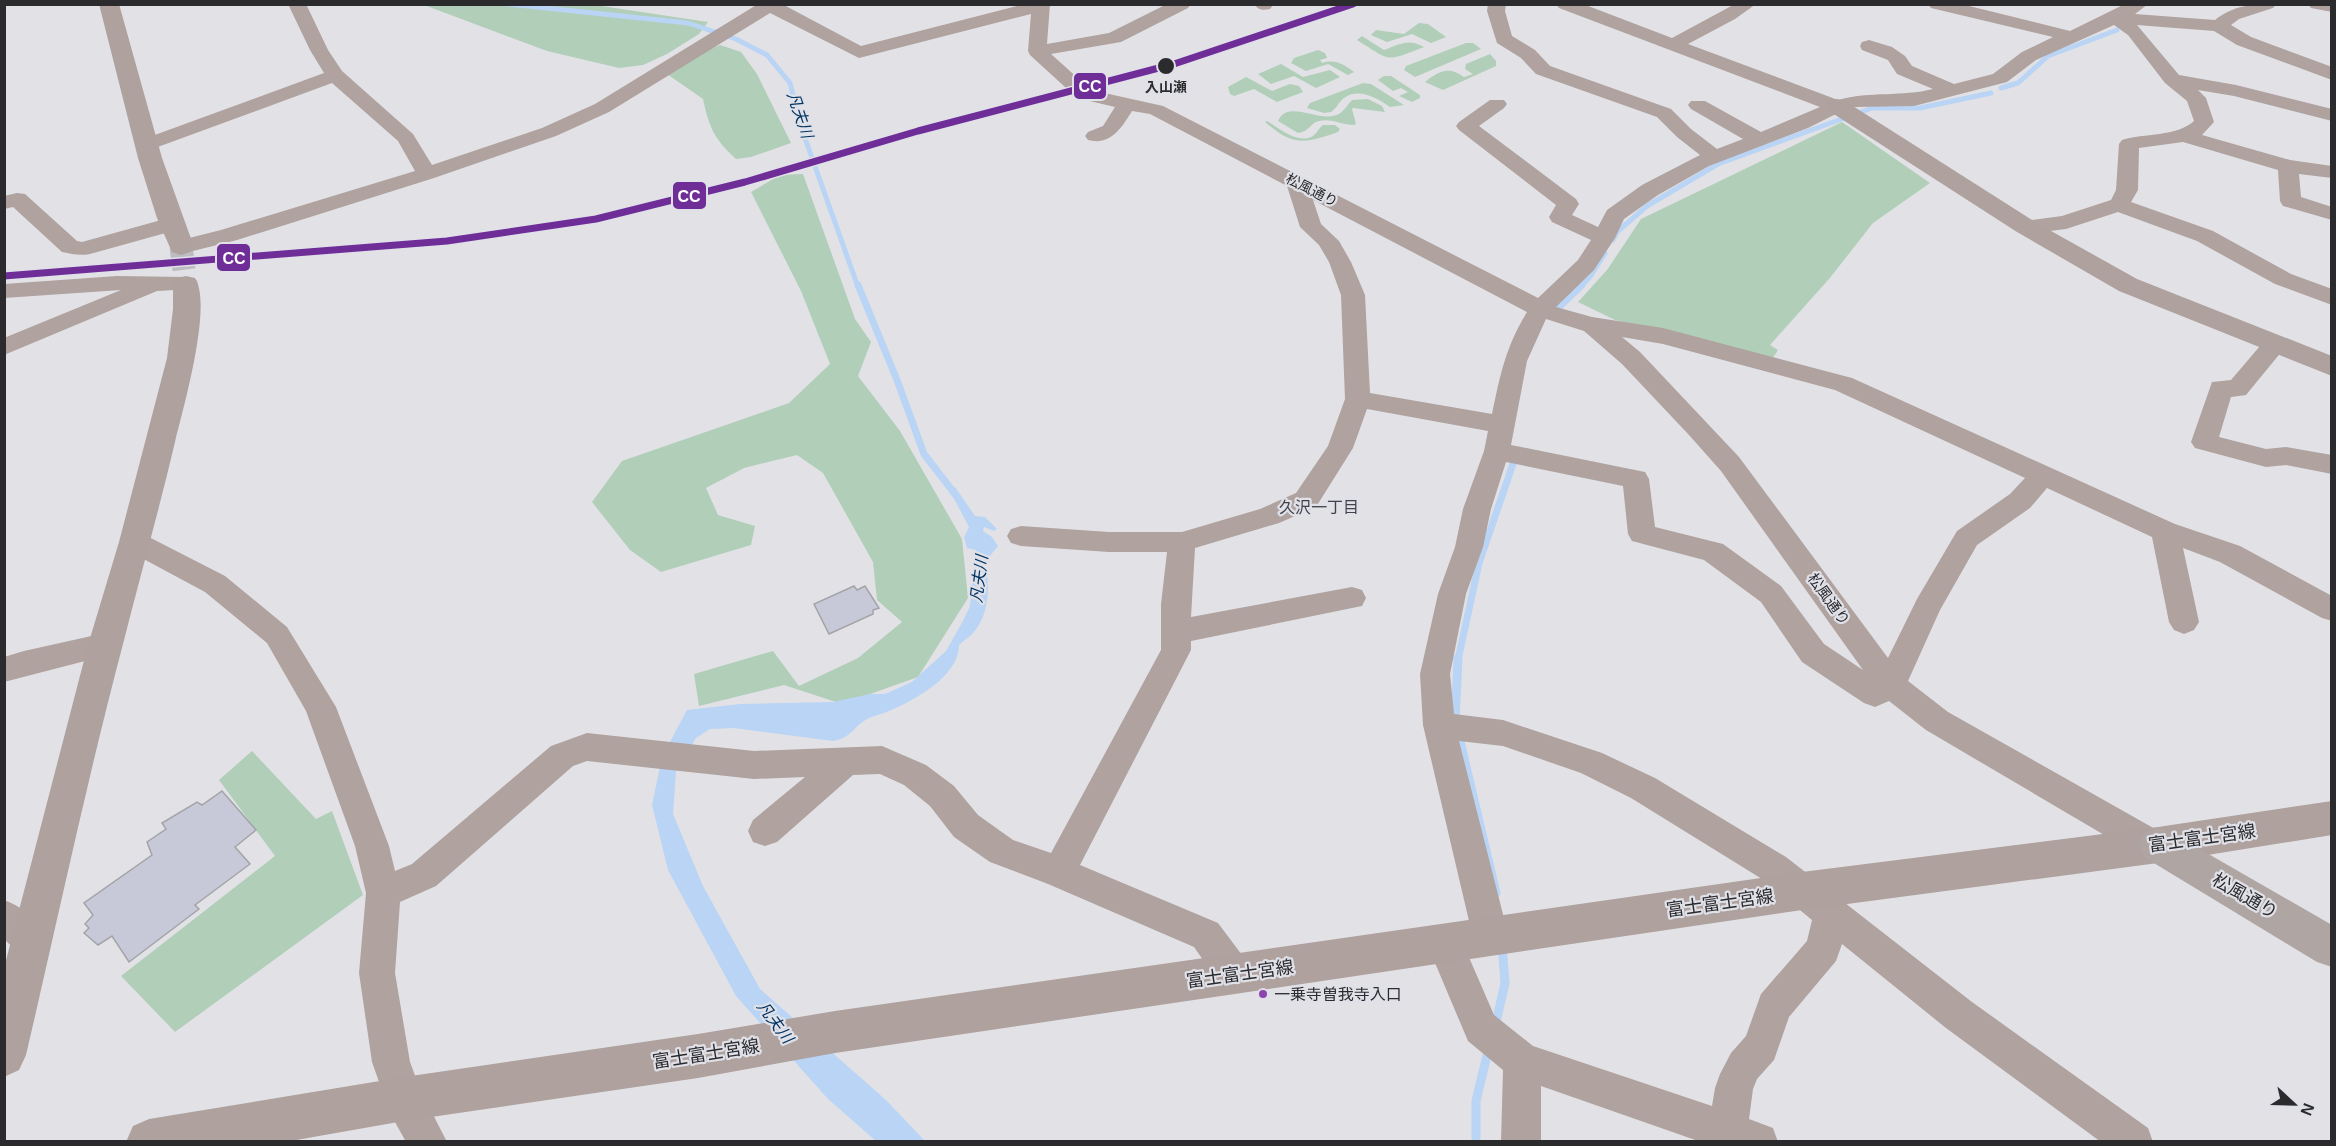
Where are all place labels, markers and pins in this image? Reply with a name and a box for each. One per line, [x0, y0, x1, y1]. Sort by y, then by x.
marker: 入山瀬 [1156, 56, 1176, 76]
place label: 入山瀬 [1145, 79, 1187, 95]
place label: 一乗寺曽我寺入口 [1274, 986, 1402, 1003]
marker: 一乗寺曽我寺入口 [1257, 988, 1269, 1000]

